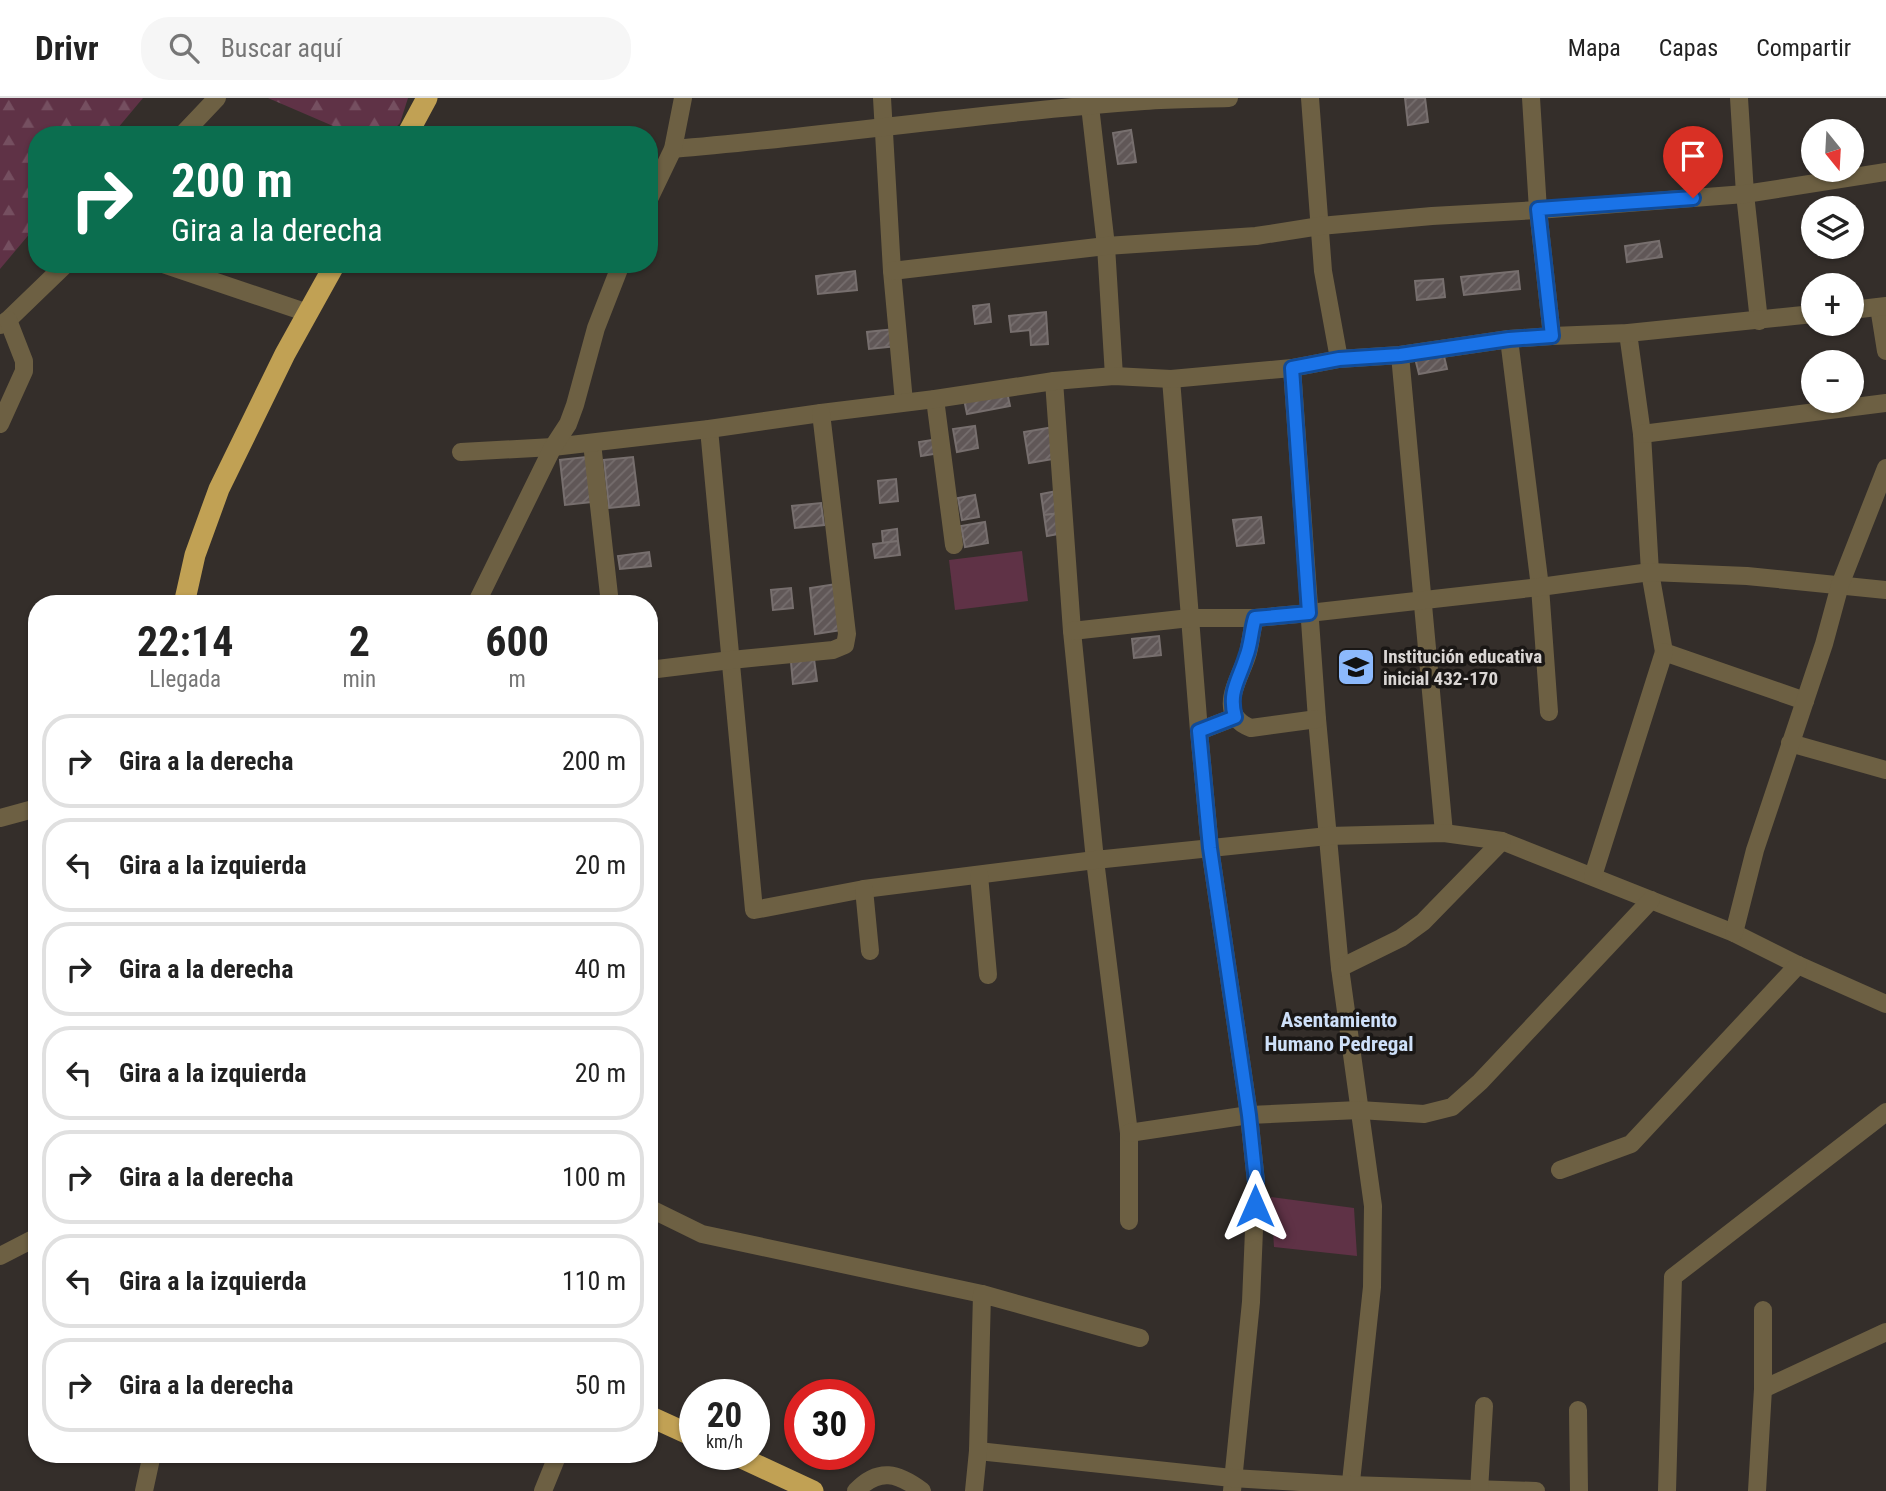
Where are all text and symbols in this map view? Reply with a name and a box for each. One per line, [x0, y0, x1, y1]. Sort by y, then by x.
search box [141, 17, 631, 80]
text: Drivr [35, 29, 99, 68]
icon: search [165, 29, 203, 67]
text: Buscar aquí [221, 33, 342, 63]
text: Mapa [1568, 34, 1621, 62]
text: Capas [1659, 34, 1718, 62]
text: Compartir [1756, 34, 1851, 62]
north arrow [1801, 119, 1864, 182]
map controls [1801, 119, 1864, 413]
pin [1663, 126, 1723, 198]
icon: arrive [1674, 137, 1712, 175]
text: 200 m [171, 152, 293, 209]
icon: right [56, 154, 147, 245]
button: layers [1801, 196, 1864, 259]
text: Gira a la derecha [171, 211, 383, 249]
button: + [1801, 273, 1864, 336]
button: − [1801, 350, 1864, 413]
text: 22:14 [137, 617, 233, 666]
text: 2 [349, 617, 370, 666]
text: 600 [485, 617, 549, 666]
place label: Institución educativa inicial 432-170 [1383, 645, 1542, 690]
school or university icon: Institución educativa inicial 432-170 [1335, 646, 1377, 688]
text: Llegada [149, 666, 221, 693]
text: min [342, 666, 376, 693]
text: m [508, 666, 526, 693]
icon: right [60, 742, 98, 780]
text: Gira a la derecha [119, 746, 293, 776]
text: 200 m [562, 746, 626, 776]
icon: left [60, 846, 98, 884]
text: Gira a la izquierda [119, 850, 307, 880]
text: 20 m [575, 850, 626, 880]
icon: right [60, 950, 98, 988]
text: Gira a la derecha [119, 954, 293, 984]
text: 40 m [575, 954, 626, 984]
district label: Asentamiento Humano Pedregal [1264, 1008, 1414, 1056]
icon: left [60, 1054, 98, 1092]
text: Gira a la izquierda [119, 1058, 307, 1088]
text: 20 m [575, 1058, 626, 1088]
icon: right [60, 1158, 98, 1196]
text: Gira a la derecha [119, 1162, 293, 1192]
text: 100 m [562, 1162, 626, 1192]
position arrow [1218, 1169, 1292, 1243]
icon: left [60, 1262, 98, 1300]
text: Gira a la izquierda [119, 1266, 307, 1296]
text: 110 m [562, 1266, 626, 1296]
icon: right [60, 1366, 98, 1404]
text: Gira a la derecha [119, 1370, 293, 1400]
text: 50 m [575, 1370, 626, 1400]
speed limit sign: 30 [784, 1379, 875, 1470]
text: 20 [707, 1395, 742, 1436]
text: km/h [706, 1431, 743, 1452]

